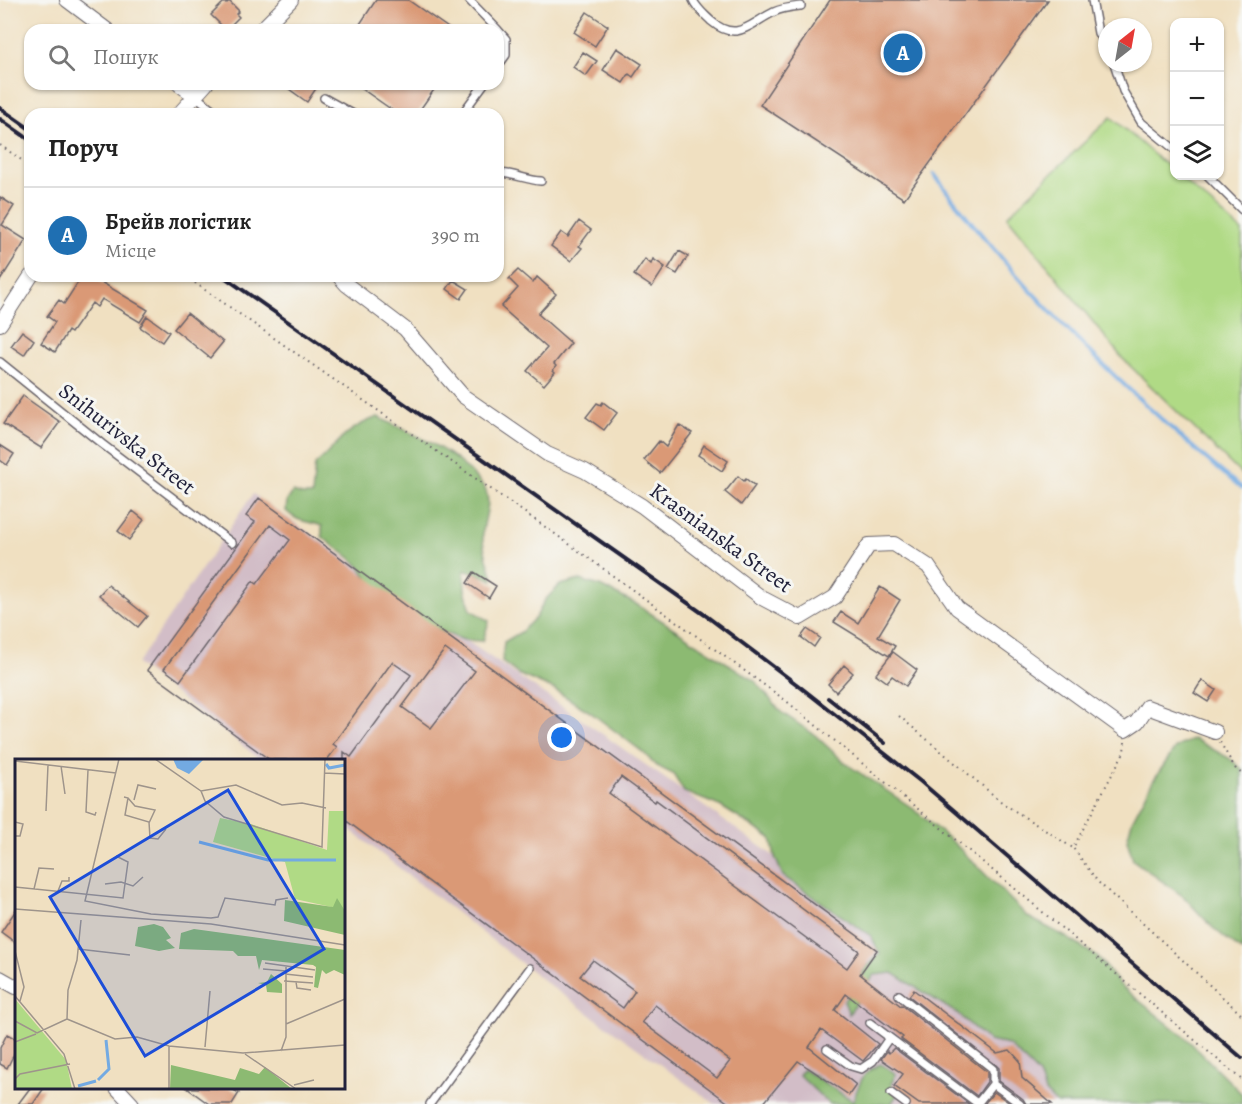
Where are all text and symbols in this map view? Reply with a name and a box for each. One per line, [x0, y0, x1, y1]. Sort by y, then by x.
north arrow [1098, 18, 1152, 72]
map controls [1170, 18, 1224, 180]
button: + [1170, 18, 1224, 72]
search box [24, 24, 504, 90]
pin: A [884, 31, 922, 76]
icon: search [45, 41, 78, 74]
text: Пошук [93, 42, 159, 72]
button: − [1170, 72, 1224, 126]
button: layers [1170, 126, 1224, 180]
text: Поруч [48, 130, 119, 165]
text: Брейв логістик [105, 207, 251, 237]
text: A [61, 222, 74, 249]
text: 390 m [431, 222, 480, 249]
text: Місце [105, 237, 156, 264]
street label: Snihurivska Street [52, 376, 202, 502]
street label: Krasnianska Street [644, 476, 798, 600]
your location [547, 723, 576, 752]
inset map [15, 759, 345, 1089]

